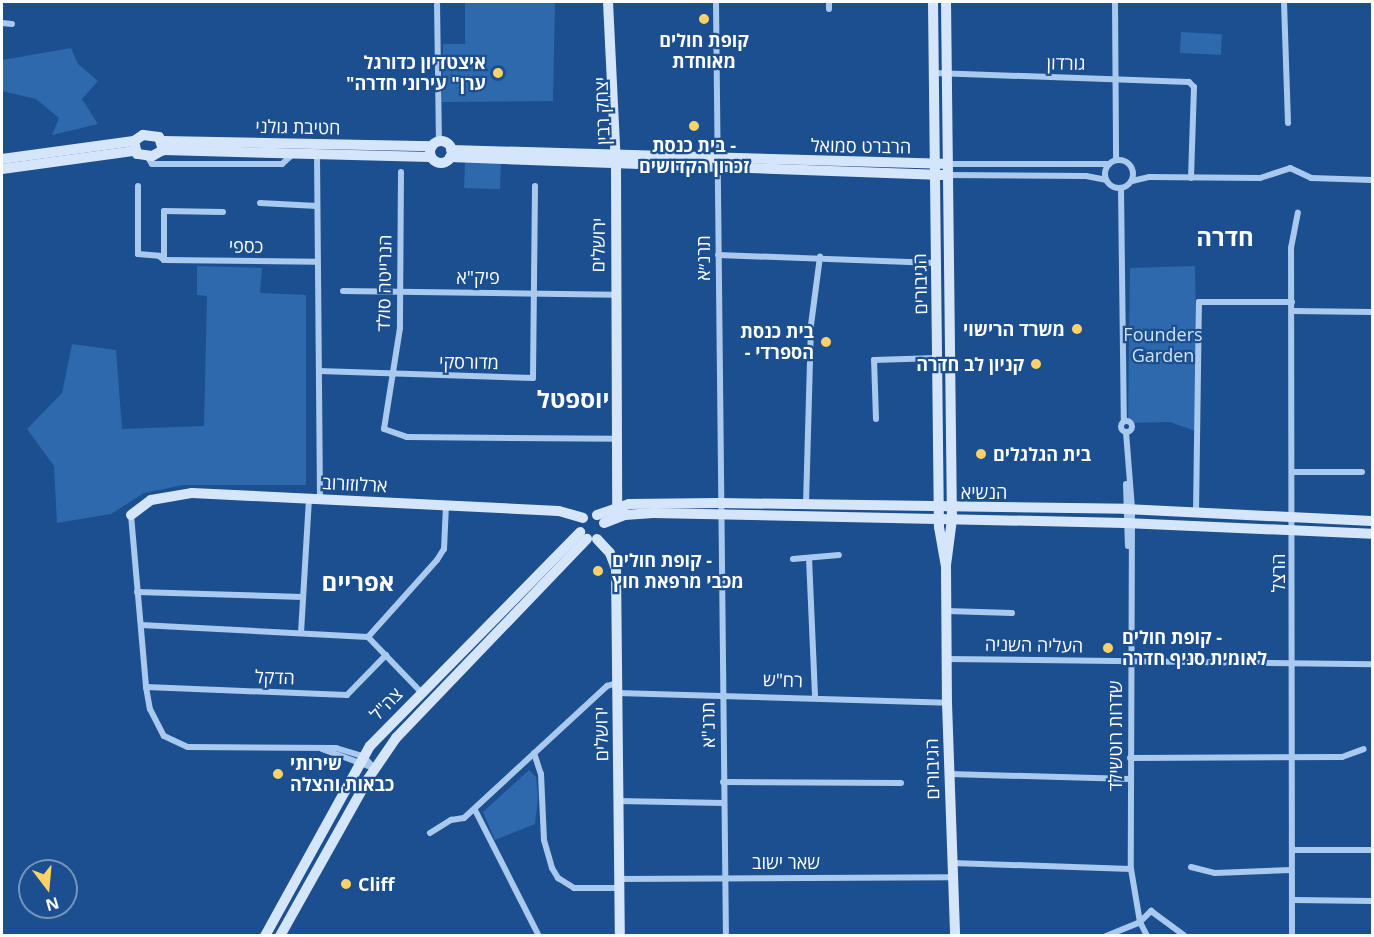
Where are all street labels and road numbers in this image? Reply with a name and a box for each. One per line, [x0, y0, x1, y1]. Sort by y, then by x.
street label: גורדון [1046, 52, 1086, 74]
street label: יצחק רבין [590, 77, 614, 145]
street label: חטיבת גולני [255, 115, 341, 139]
street label: הרברט סמואל [811, 134, 911, 158]
street label: ירושלים [587, 217, 609, 273]
street label: הנרייטה סולד [372, 234, 396, 332]
street label: כספי [229, 235, 263, 257]
street label: תרנ״א [692, 235, 714, 281]
street label: הגיבורים [909, 253, 931, 315]
street label: פיק"א [456, 266, 500, 288]
street label: מדורסקי [439, 351, 499, 373]
street label: ארלוזורוב [322, 472, 388, 496]
street label: הנשיא [961, 481, 1007, 503]
street label: הרצל [1267, 553, 1289, 593]
street label: העליה השניה [985, 633, 1083, 657]
street label: הדקל [255, 666, 295, 688]
street label: רח"ש [763, 669, 803, 691]
street label: שדרות רוטשילד [1104, 680, 1126, 792]
street label: צה"ל [365, 683, 407, 725]
street label: תרנ"א [697, 702, 719, 748]
street label: ירושלים [590, 706, 612, 762]
street label: הגיבורים [921, 738, 943, 800]
street label: שאר ישוב [752, 851, 820, 873]

